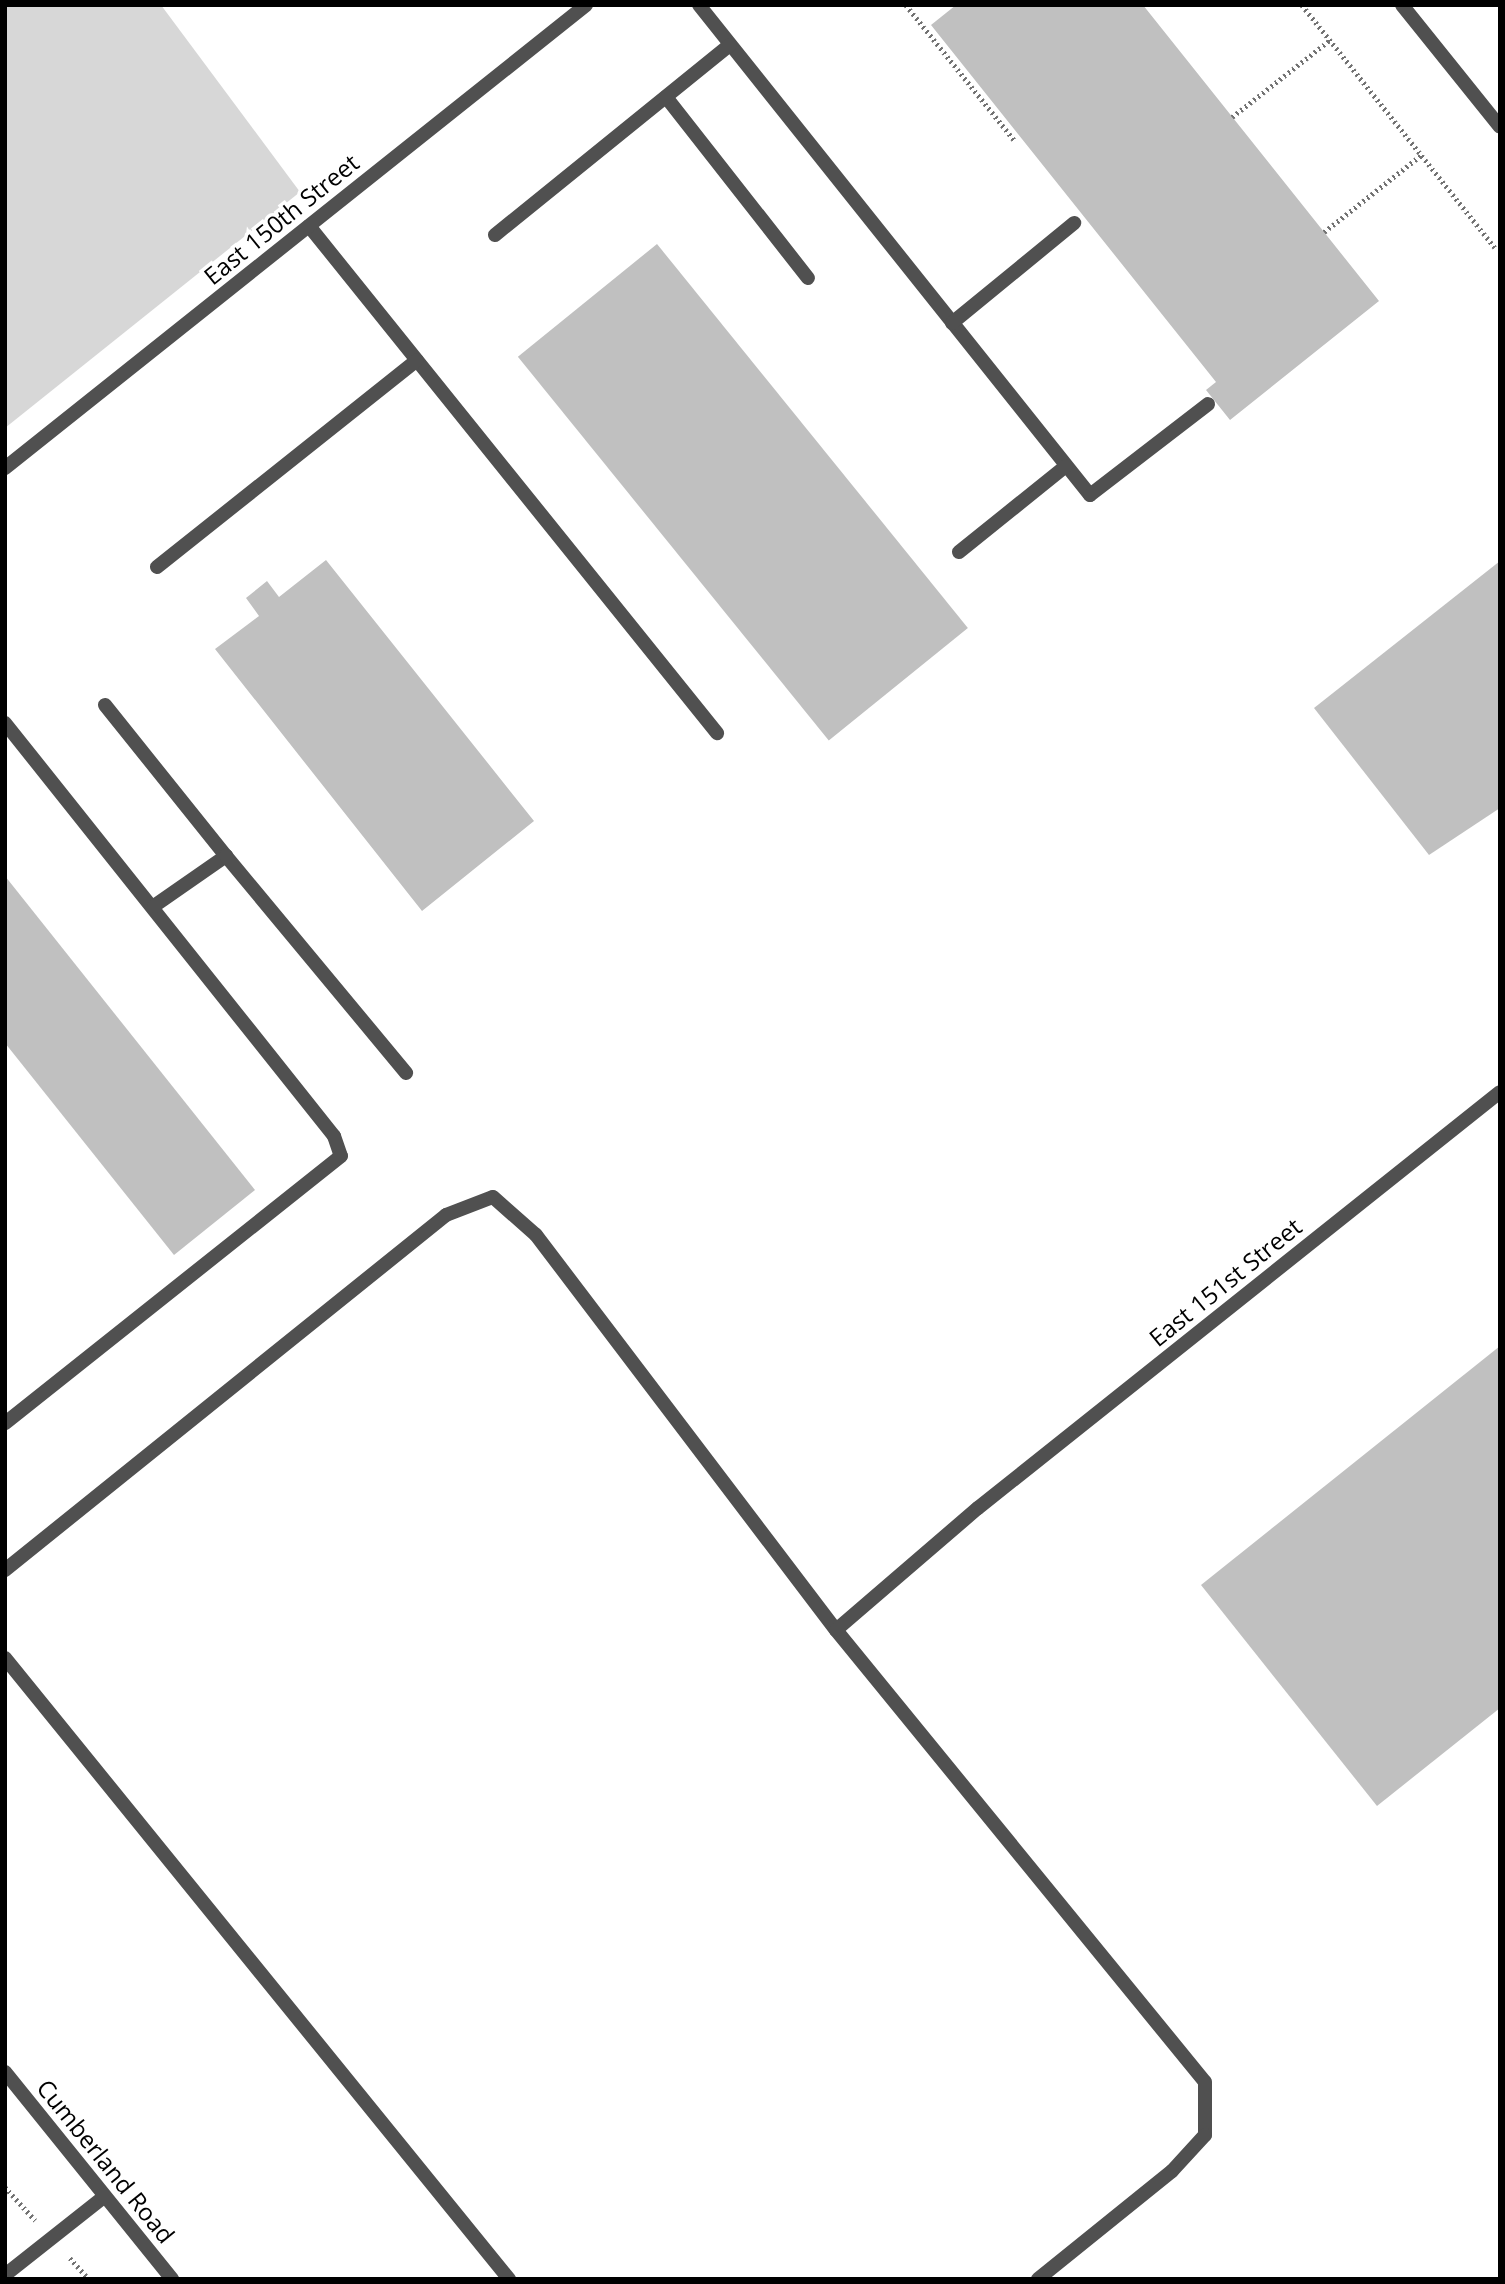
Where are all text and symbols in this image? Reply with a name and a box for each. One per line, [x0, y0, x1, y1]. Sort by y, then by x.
street label: East 150th Street [198, 148, 364, 290]
street label: East 151st Street [1143, 1212, 1307, 1352]
street label: Cumberland Road [31, 2073, 181, 2249]

